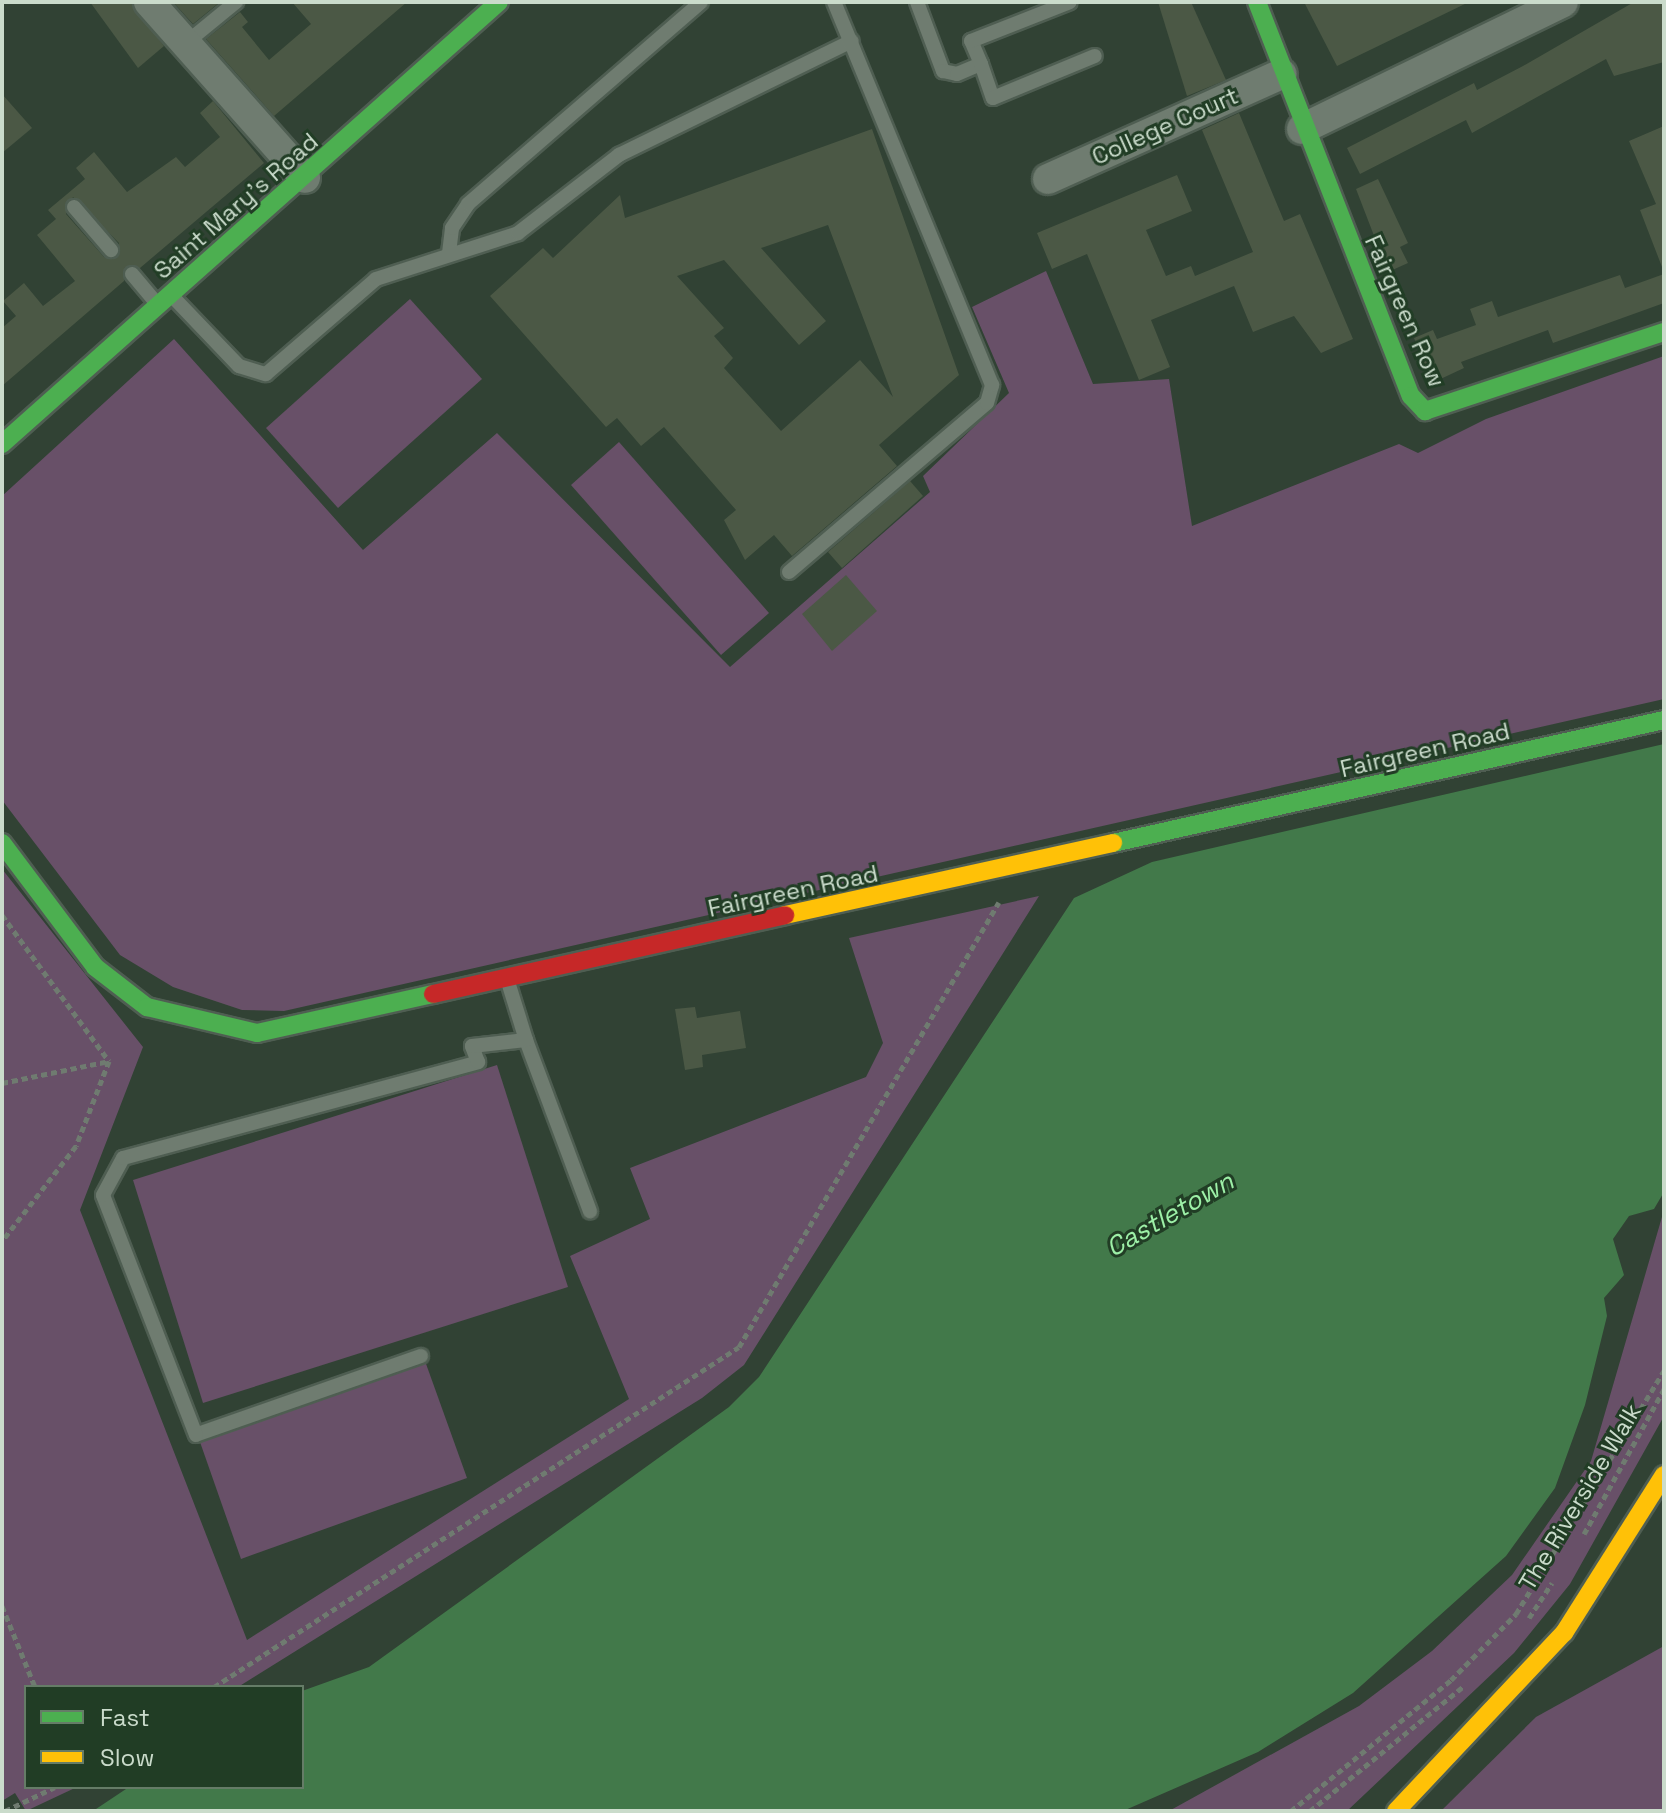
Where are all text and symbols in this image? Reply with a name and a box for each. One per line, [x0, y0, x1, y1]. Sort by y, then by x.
street label: College Court [1087, 81, 1243, 171]
street label: Saint Mary's Road [148, 127, 324, 285]
street label: Fairgreen Row [1359, 231, 1451, 391]
street label: Fairgreen Road [1337, 716, 1513, 784]
street label: Fairgreen Road [705, 859, 881, 923]
water label: Castletown [1101, 1166, 1239, 1264]
street label: The Riverside Walk [1513, 1398, 1647, 1596]
legend [24, 1685, 304, 1789]
text: Fast [100, 1702, 150, 1733]
text: Slow [100, 1742, 154, 1773]

